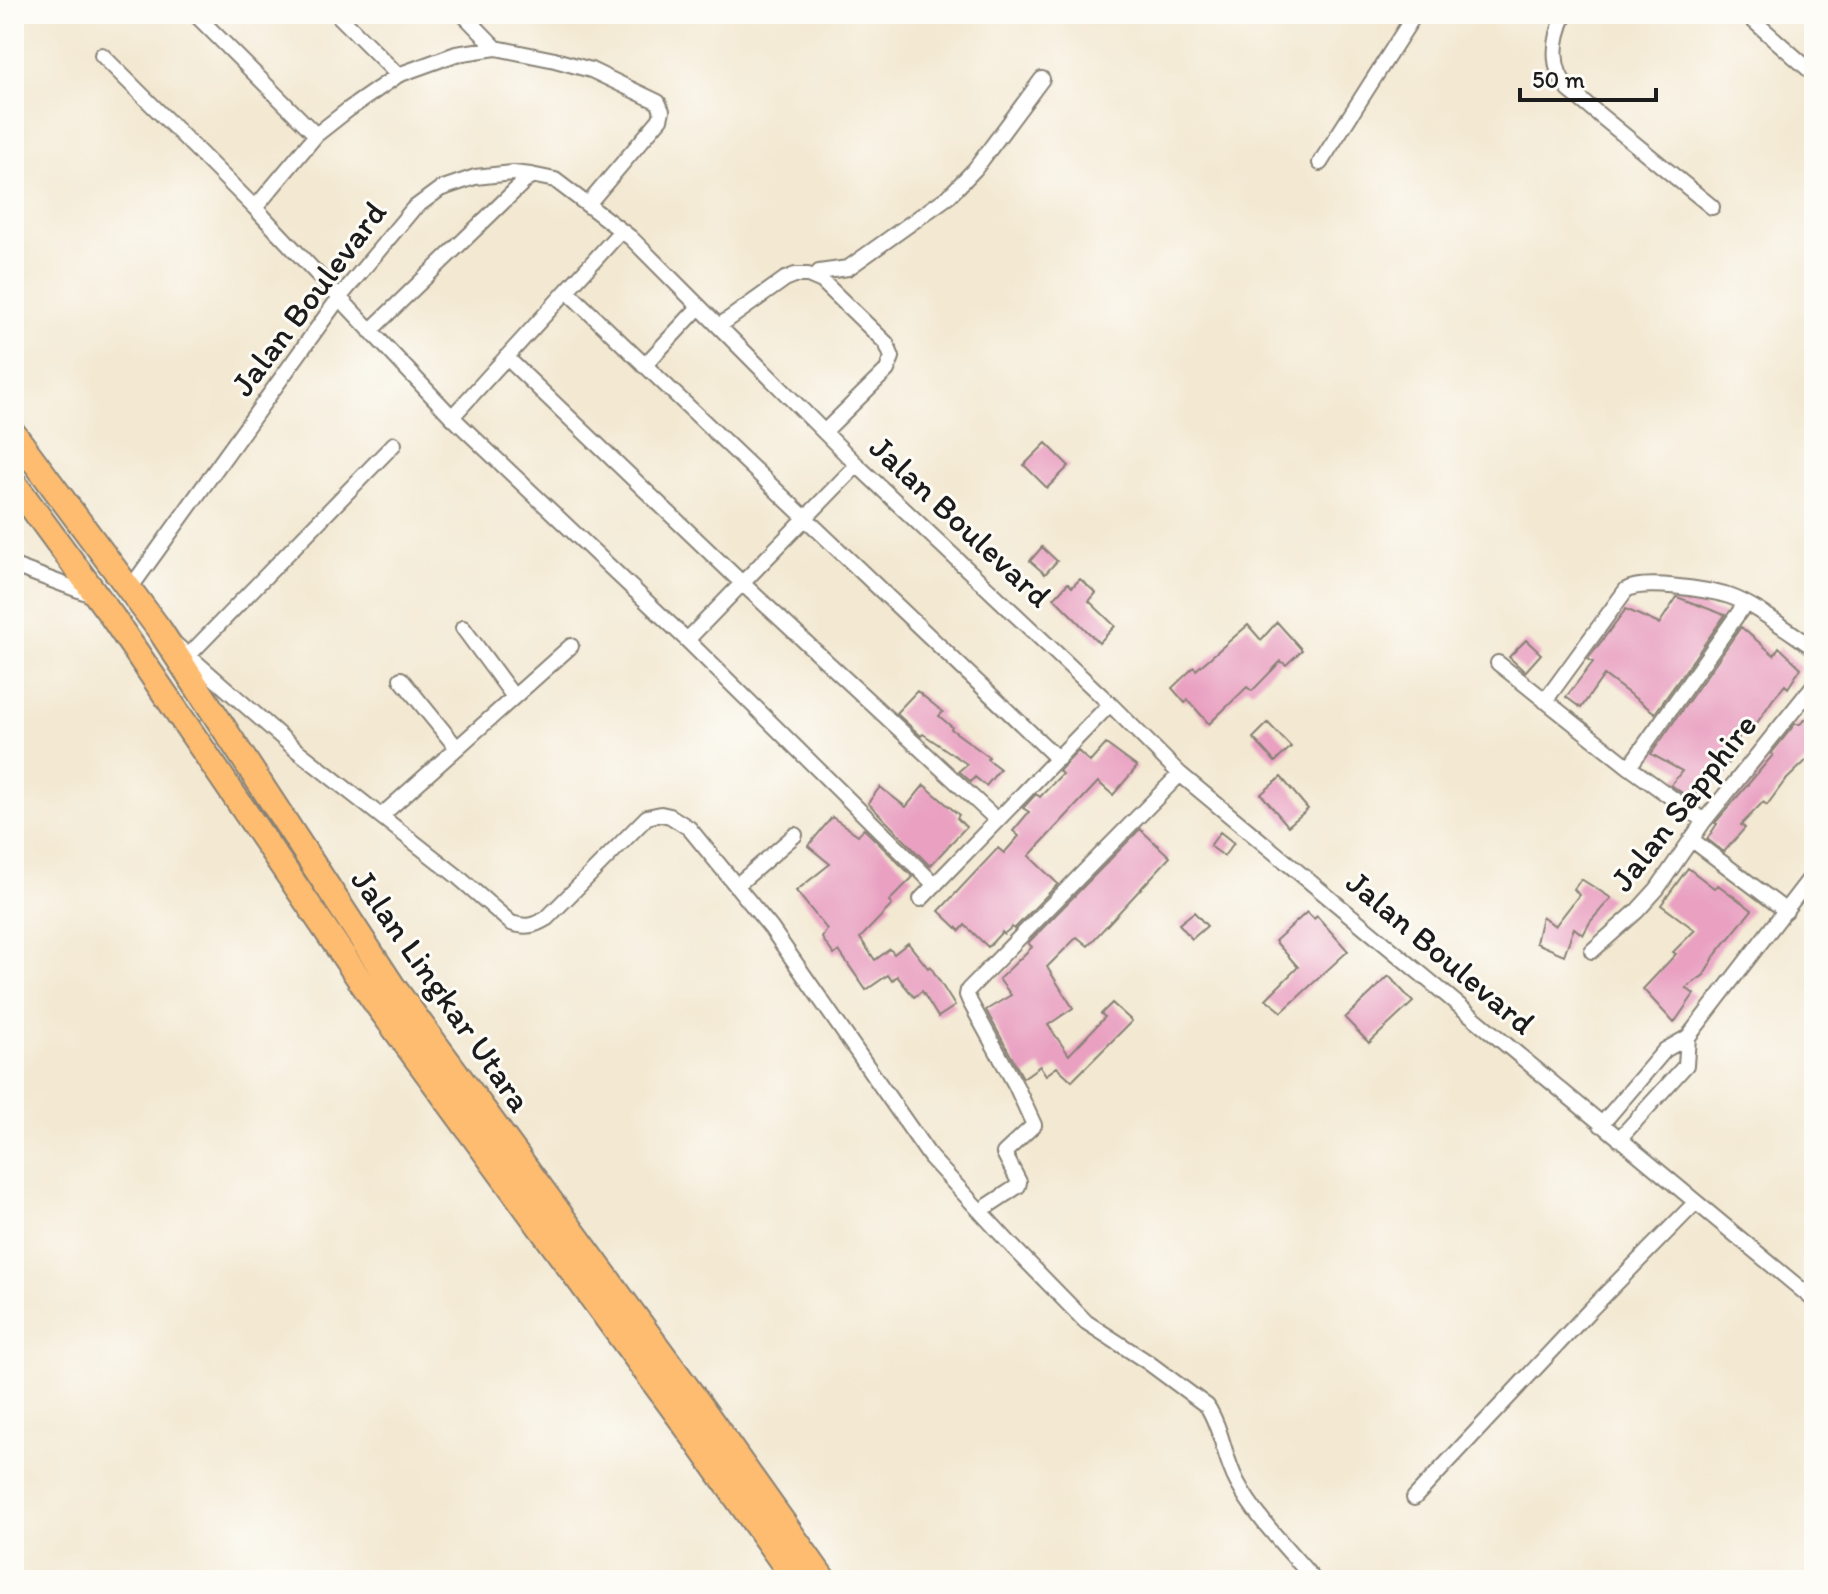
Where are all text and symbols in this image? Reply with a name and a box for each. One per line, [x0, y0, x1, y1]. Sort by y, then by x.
scale bar [1520, 52, 1656, 102]
text: 50 m [1532, 65, 1585, 94]
street label: Jalan Boulevard [222, 192, 395, 404]
street label: Jalan Boulevard [861, 427, 1060, 616]
street label: Jalan Sapphire [1601, 705, 1765, 899]
street label: Jalan Lingkar Utara [342, 861, 541, 1120]
street label: Jalan Boulevard [1338, 862, 1544, 1044]

